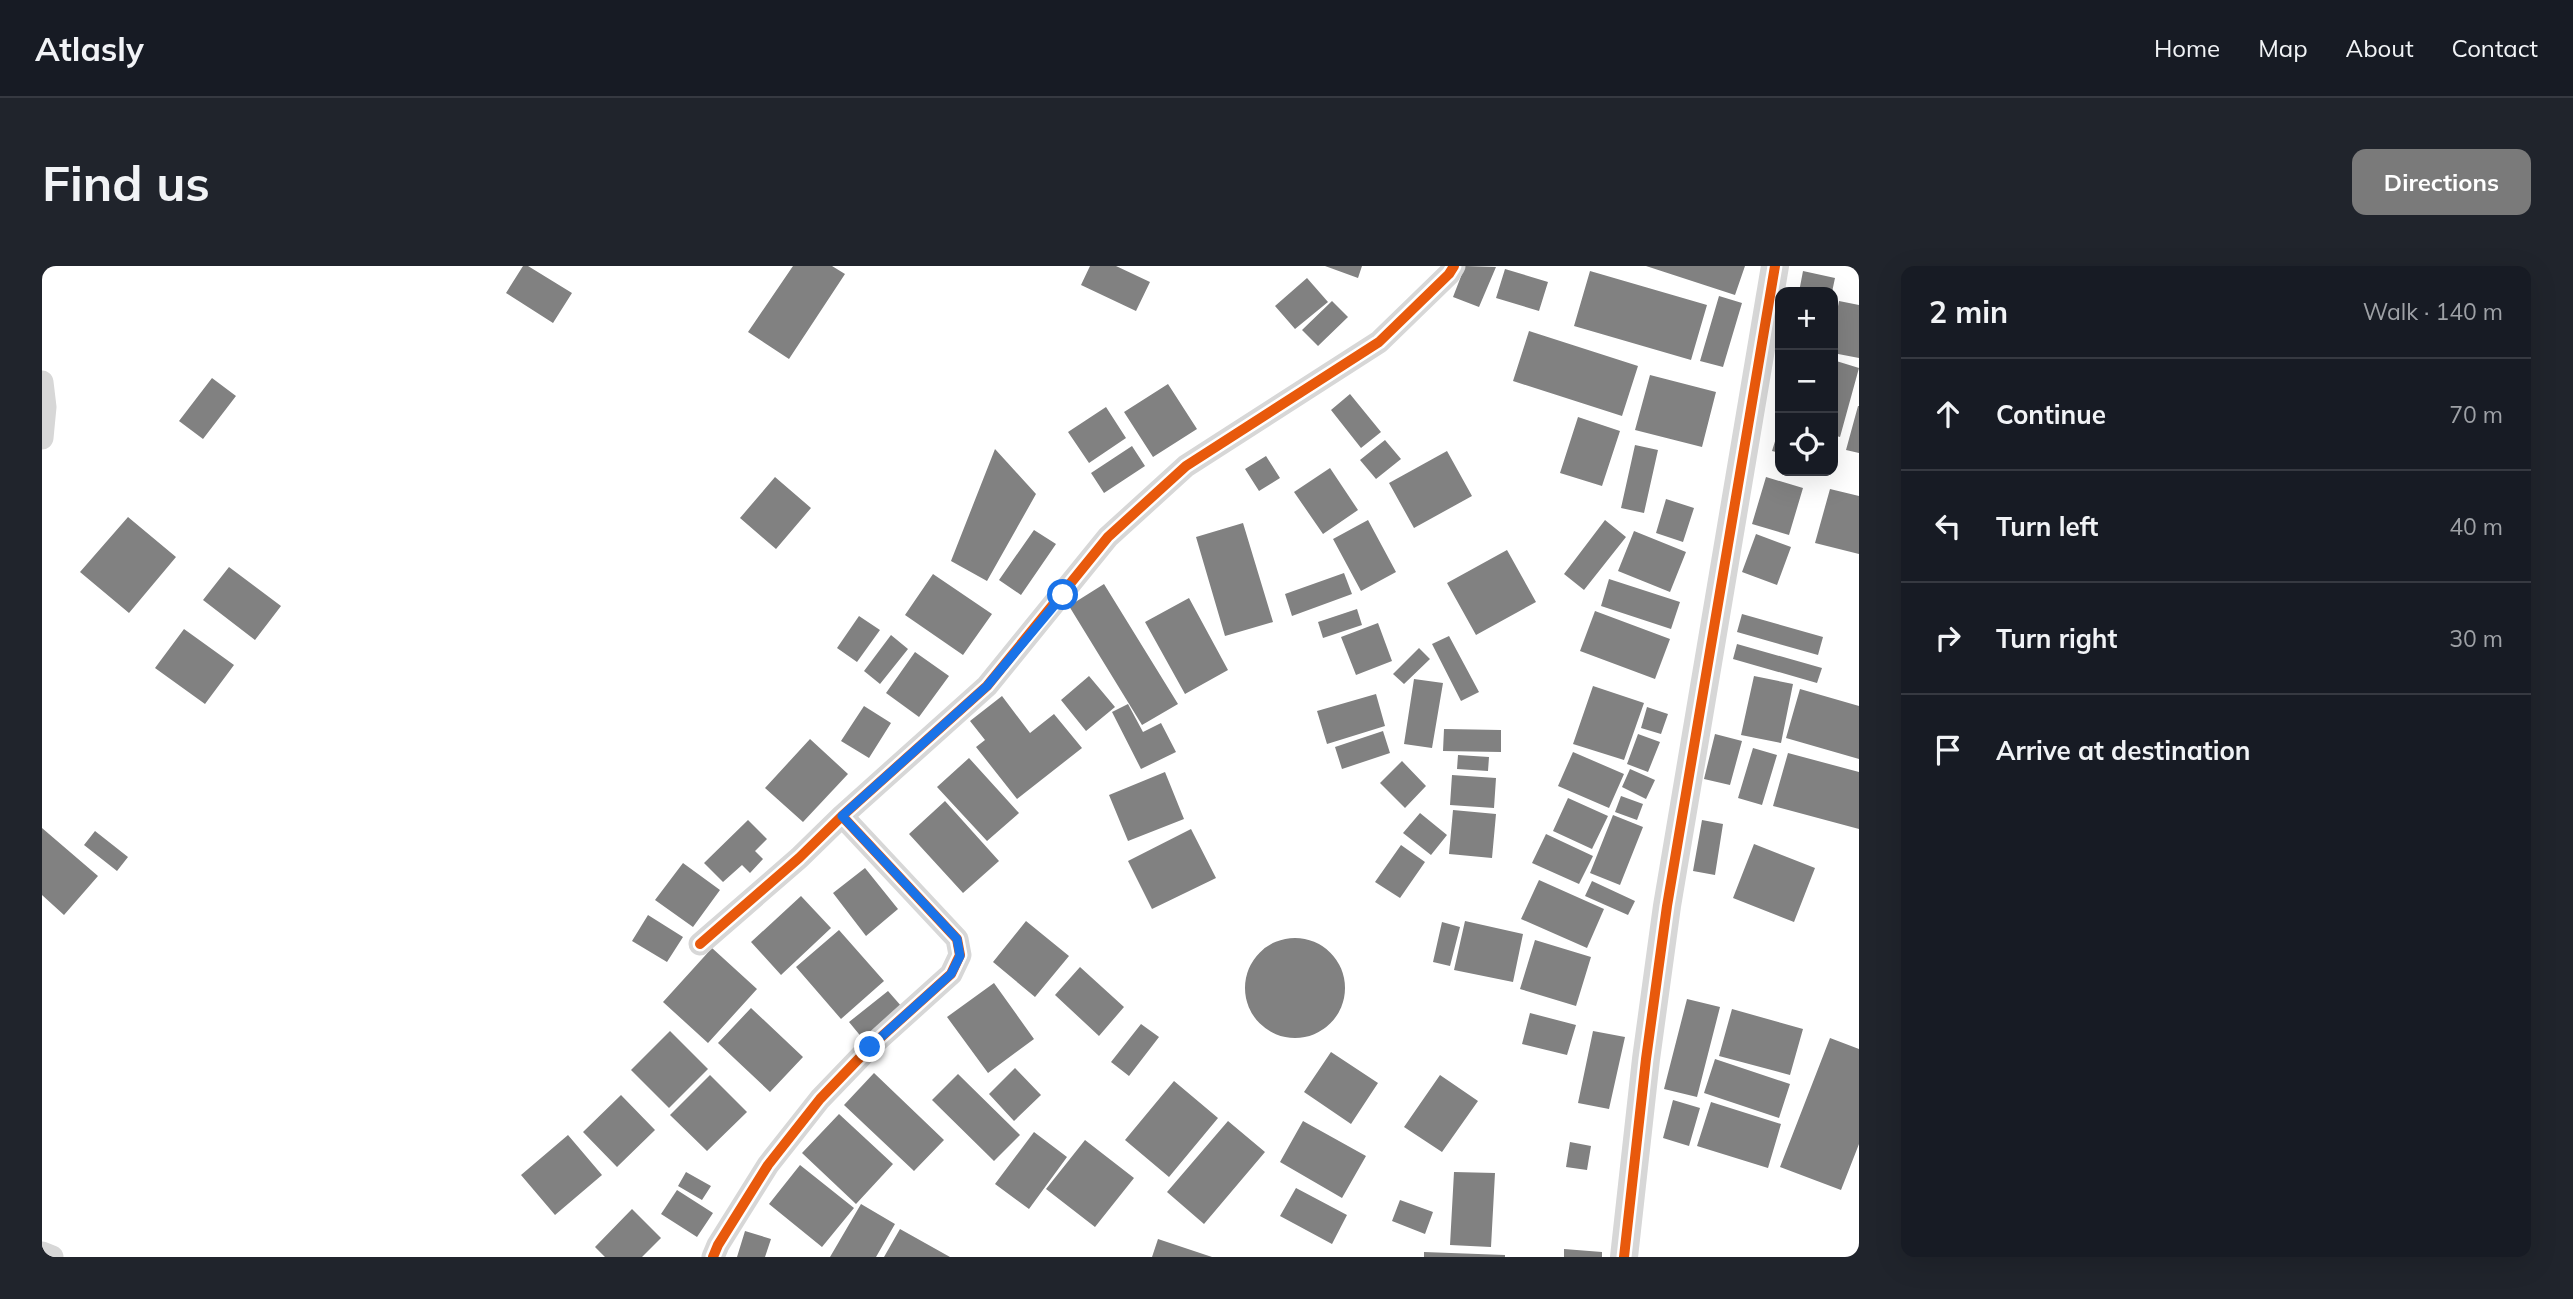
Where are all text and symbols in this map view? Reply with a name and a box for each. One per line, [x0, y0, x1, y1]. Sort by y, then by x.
text: Atlasly [35, 28, 144, 69]
text: Home [2154, 33, 2220, 63]
text: Map [2258, 33, 2308, 63]
text: About [2346, 33, 2414, 63]
text: Contact [2452, 33, 2538, 63]
button: Directions [2352, 149, 2531, 215]
text: Find us [42, 152, 210, 213]
map controls [1775, 287, 1838, 476]
button: + [1775, 287, 1838, 350]
text: 2 min [1929, 293, 2008, 331]
text: Walk · 140 m [2363, 297, 2503, 326]
button: − [1775, 350, 1838, 413]
icon: ahead [1929, 395, 1967, 433]
text: Continue [1996, 398, 2106, 431]
text: 70 m [2449, 400, 2503, 429]
button: locate [1775, 413, 1838, 476]
icon: left [1929, 507, 1967, 545]
text: Turn left [1996, 510, 2098, 543]
text: 40 m [2449, 512, 2503, 541]
route start [1047, 579, 1078, 610]
icon: right [1929, 619, 1967, 657]
text: Turn right [1996, 622, 2117, 655]
text: 30 m [2449, 624, 2503, 653]
icon: arrive [1929, 731, 1967, 769]
text: Arrive at destination [1996, 734, 2251, 767]
route end [854, 1031, 885, 1062]

